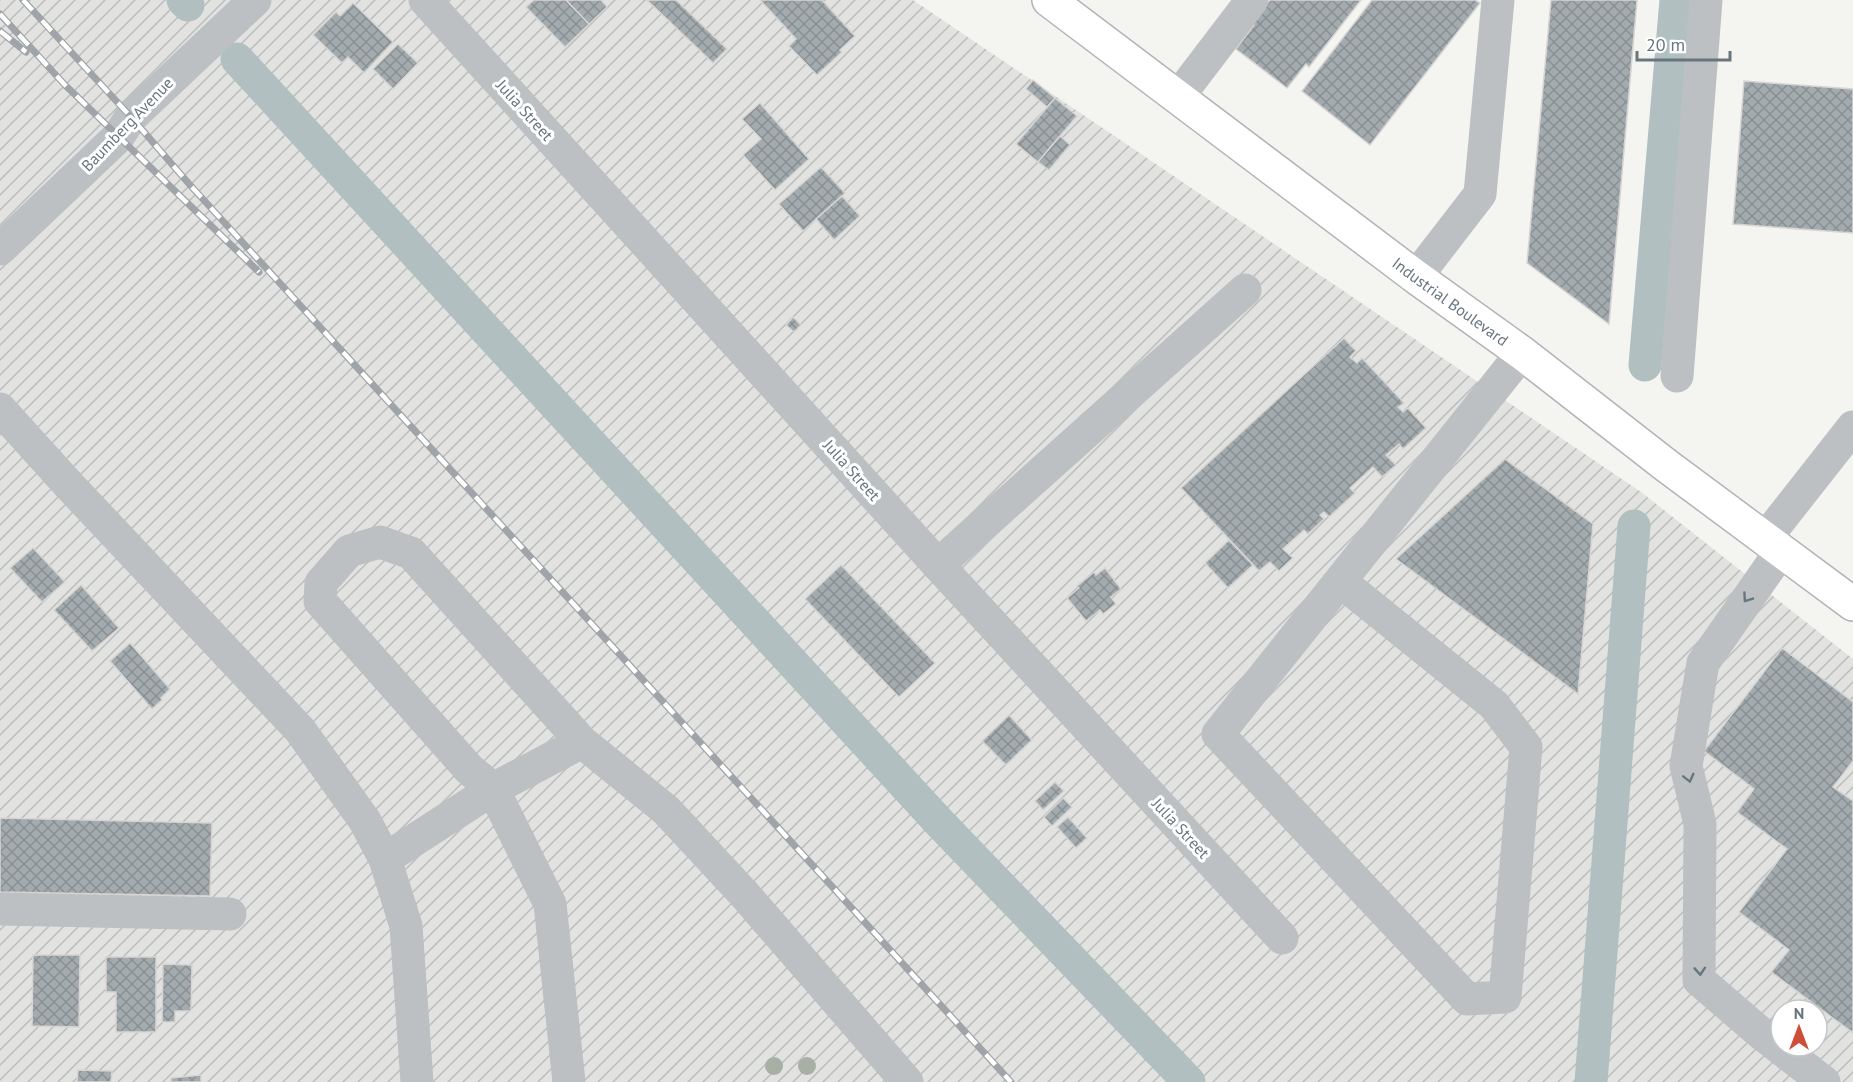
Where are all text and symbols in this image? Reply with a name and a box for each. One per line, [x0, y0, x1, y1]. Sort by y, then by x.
scale bar [1637, 24, 1730, 62]
text: 20 m [1646, 33, 1685, 56]
street label: Baumberg Avenue [77, 73, 177, 175]
street label: Julia Street [492, 75, 558, 145]
street label: Industrial Boulevard [1388, 253, 1512, 350]
street label: Julia Street [819, 435, 885, 505]
one-way arrow [1743, 592, 1754, 603]
one-way arrow [1681, 773, 1694, 783]
street label: Julia Street [1147, 793, 1214, 863]
one-way arrow [1693, 967, 1706, 976]
north arrow [1769, 998, 1829, 1058]
text: N [1794, 1003, 1804, 1023]

